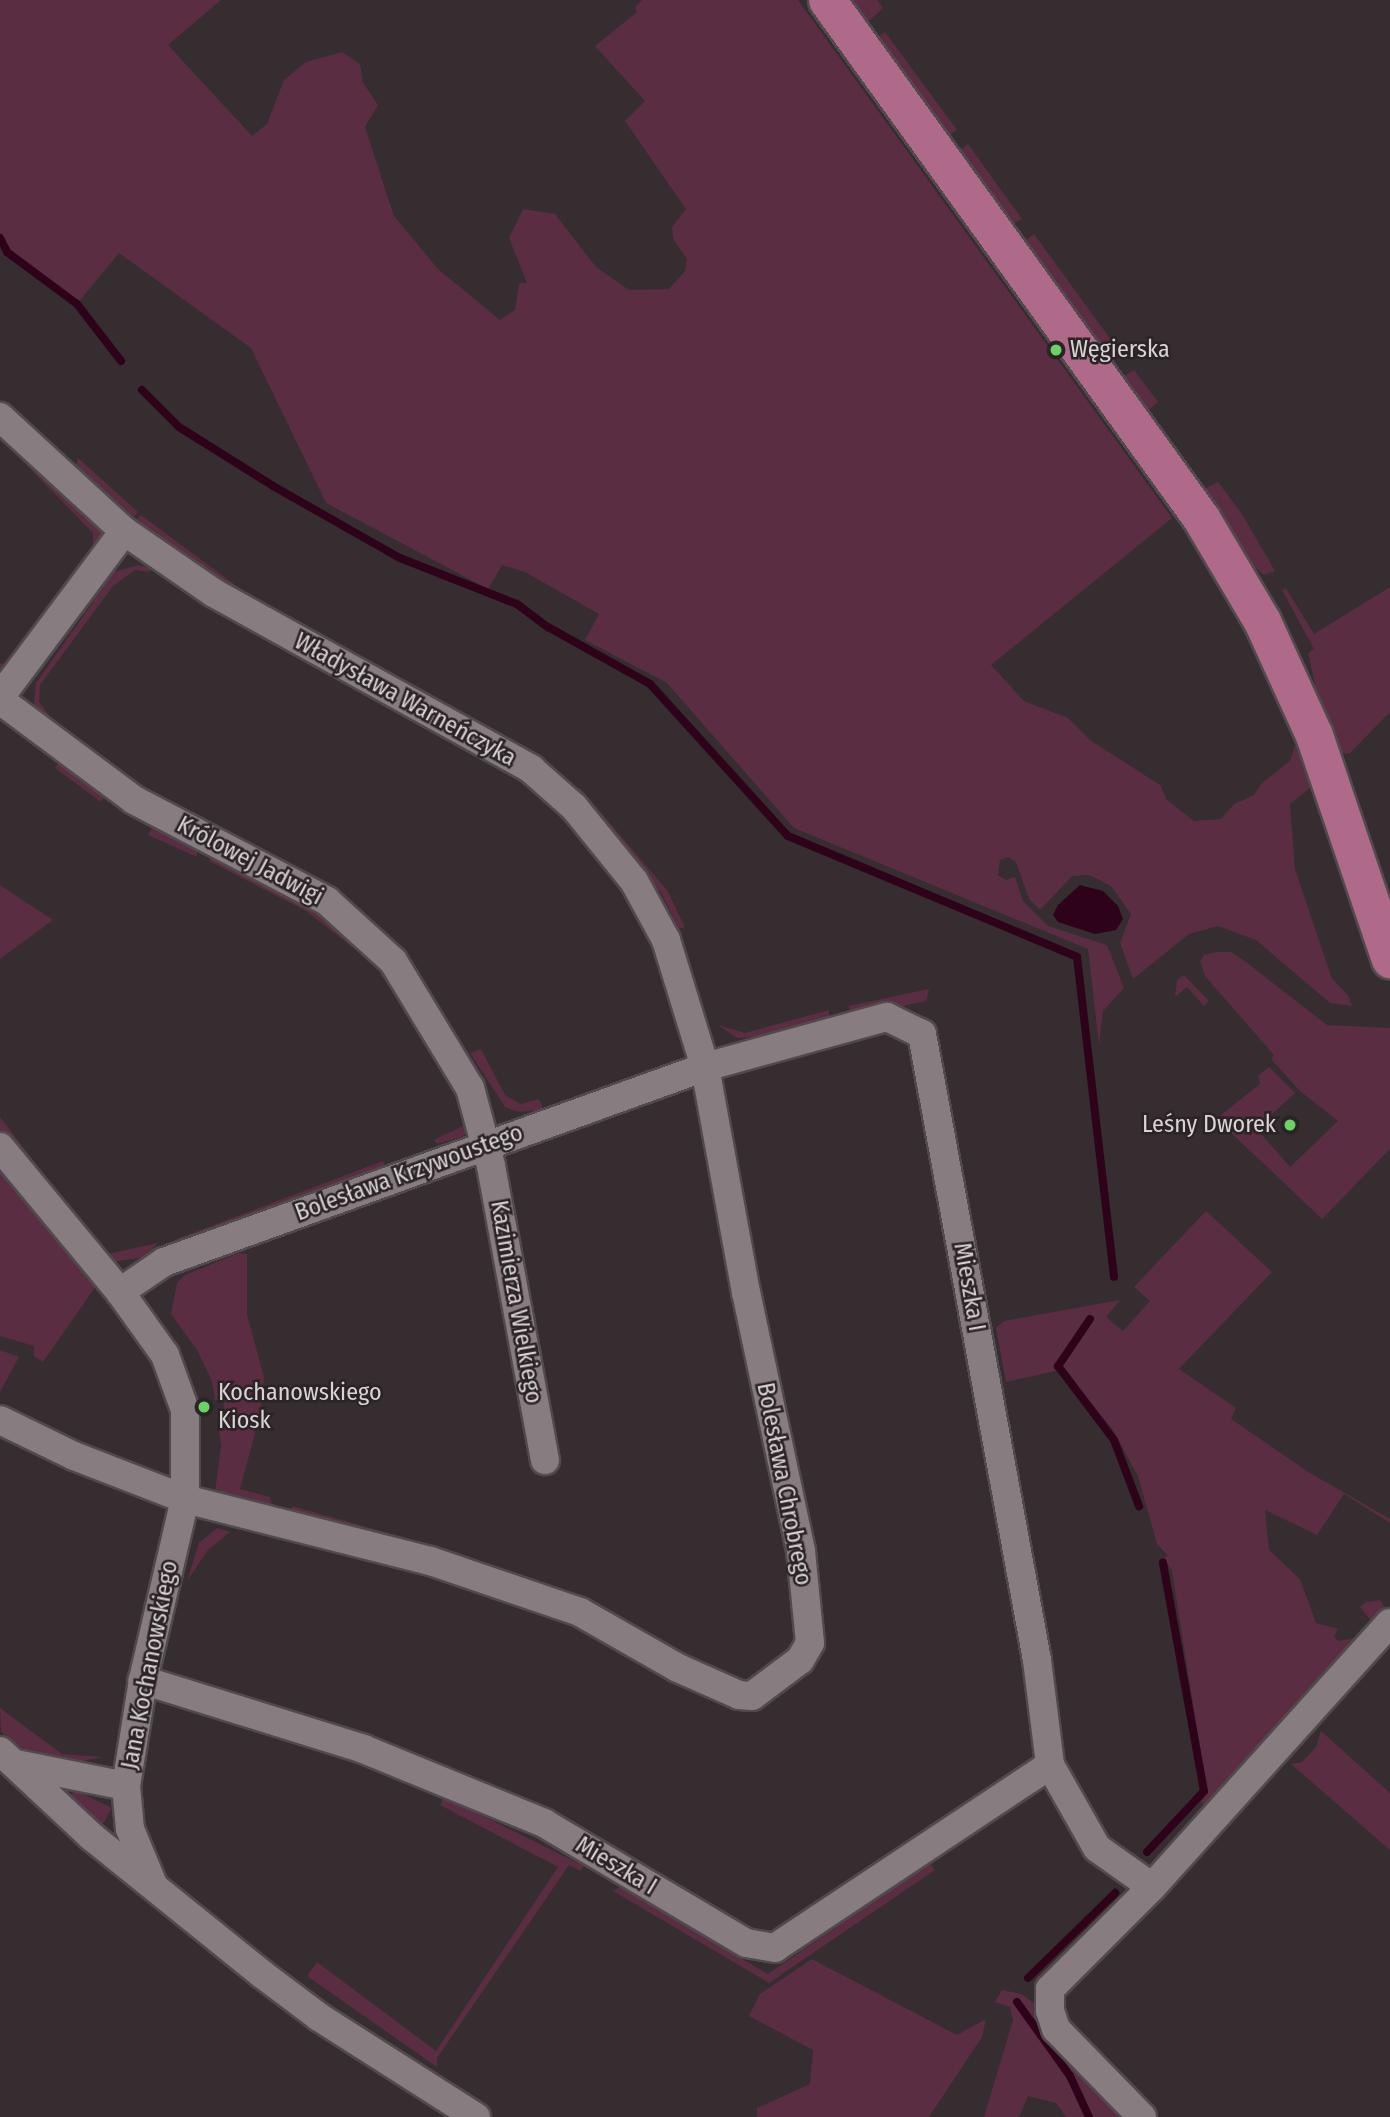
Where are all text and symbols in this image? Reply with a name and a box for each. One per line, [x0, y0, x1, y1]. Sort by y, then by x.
place label: Węgierska [1070, 336, 1170, 364]
marker: Węgierska [1048, 342, 1064, 358]
street label: Władysława Warneńczyka [289, 627, 521, 773]
street label: Królowej Jadwigi [172, 810, 328, 912]
place label: Leśny Dworek [1142, 1111, 1276, 1139]
marker: Leśny Dworek [1282, 1117, 1298, 1133]
street label: Bolesława Krzywoustego [291, 1118, 527, 1228]
street label: Kazimierza Wielkiego [484, 1198, 548, 1406]
street label: Mieszka I [947, 1241, 991, 1333]
place label: Kochanowskiego Kiosk [218, 1379, 382, 1435]
street label: Bolesława Chrobrego [750, 1380, 818, 1588]
marker: Kochanowskiego Kiosk [196, 1399, 212, 1415]
street label: Jana Kochanowskiego [116, 1558, 184, 1772]
street label: Mieszka I [570, 1831, 662, 1901]

